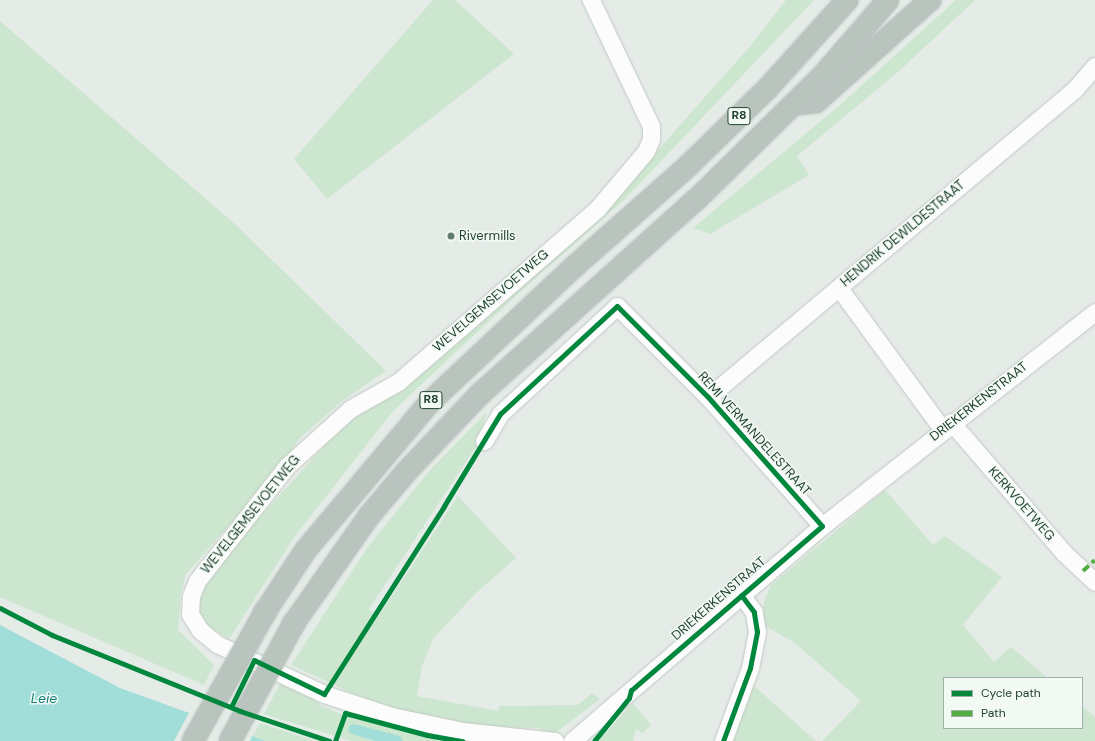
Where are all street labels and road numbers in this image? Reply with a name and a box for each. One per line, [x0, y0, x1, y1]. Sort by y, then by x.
road number: R8 [727, 106, 751, 126]
street label: HENDRIK DEWILDESTRAAT [838, 178, 968, 290]
street label: WEVELGEMSEVOETWEG [430, 247, 552, 355]
street label: DRIEKERKENSTRAAT [927, 359, 1031, 445]
street label: REMI VERMANDELESTRAAT [694, 369, 814, 499]
road number: R8 [419, 390, 443, 410]
street label: WEVELGEMSEVOETWEG [198, 453, 304, 577]
street label: KERKVOETWEG [985, 464, 1057, 544]
street label: DRIEKERKENSTRAAT [669, 554, 769, 644]

